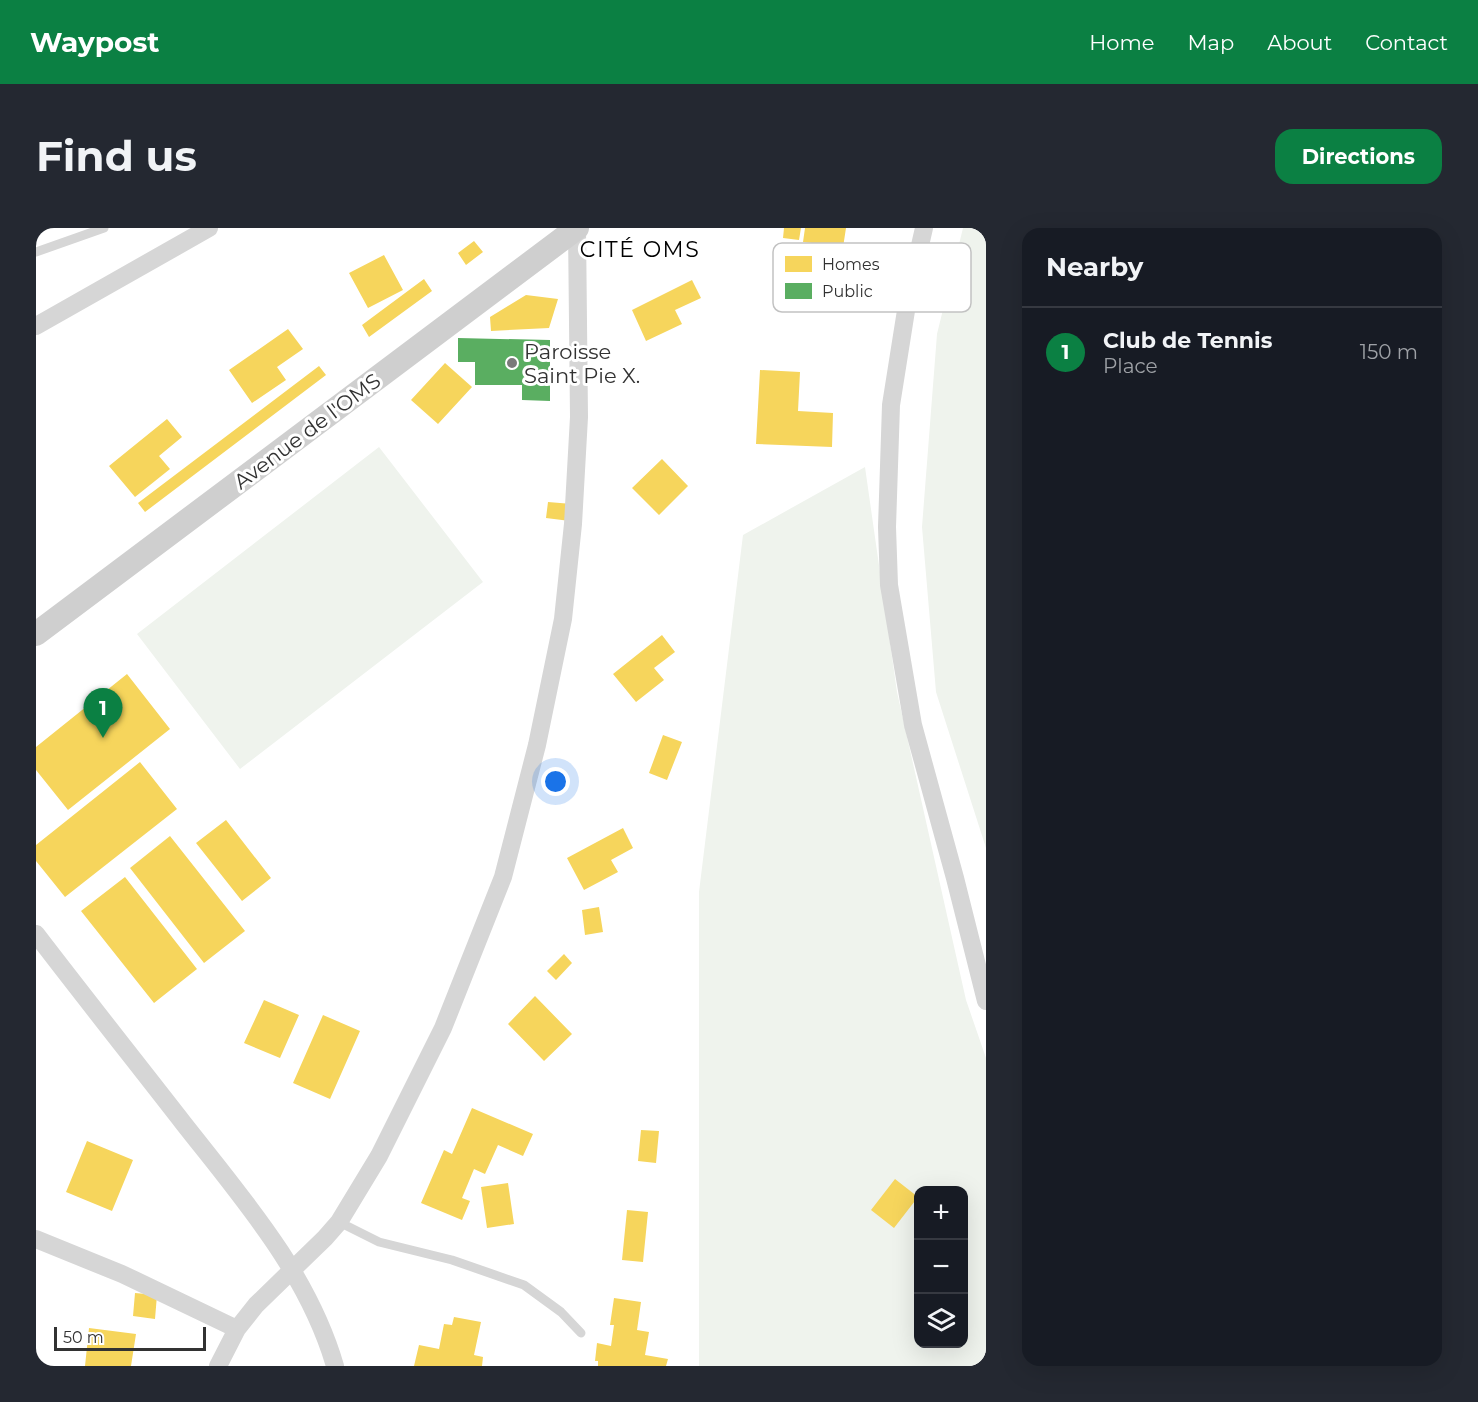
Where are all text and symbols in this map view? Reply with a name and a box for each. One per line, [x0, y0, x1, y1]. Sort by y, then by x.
text: Waypost [30, 25, 160, 59]
text: Home [1089, 30, 1154, 55]
text: Map [1187, 30, 1234, 55]
text: About [1267, 30, 1332, 55]
text: Contact [1365, 30, 1448, 55]
button: Directions [1275, 129, 1442, 184]
text: Find us [36, 130, 197, 182]
district label: CITÉ OMS [580, 236, 700, 263]
legend [773, 243, 971, 312]
text: Nearby [1046, 251, 1143, 283]
text: Homes [822, 255, 880, 274]
text: Public [822, 282, 873, 301]
text: Club de Tennis [1103, 327, 1272, 354]
place label: Paroisse Saint Pie X. [524, 339, 640, 388]
text: 1 [1062, 340, 1069, 364]
text: 150 m [1360, 340, 1418, 364]
text: Place [1103, 354, 1158, 378]
marker: Paroisse Saint Pie X. [505, 356, 519, 370]
street label: Avenue de l'OMS [229, 368, 385, 494]
pin: 1 [84, 688, 122, 738]
your location [541, 767, 570, 796]
map controls [914, 1186, 968, 1348]
button: + [914, 1186, 968, 1240]
button: − [914, 1240, 968, 1294]
button: layers [914, 1294, 968, 1348]
scale bar [54, 1324, 206, 1352]
text: 50 m [63, 1328, 104, 1347]

